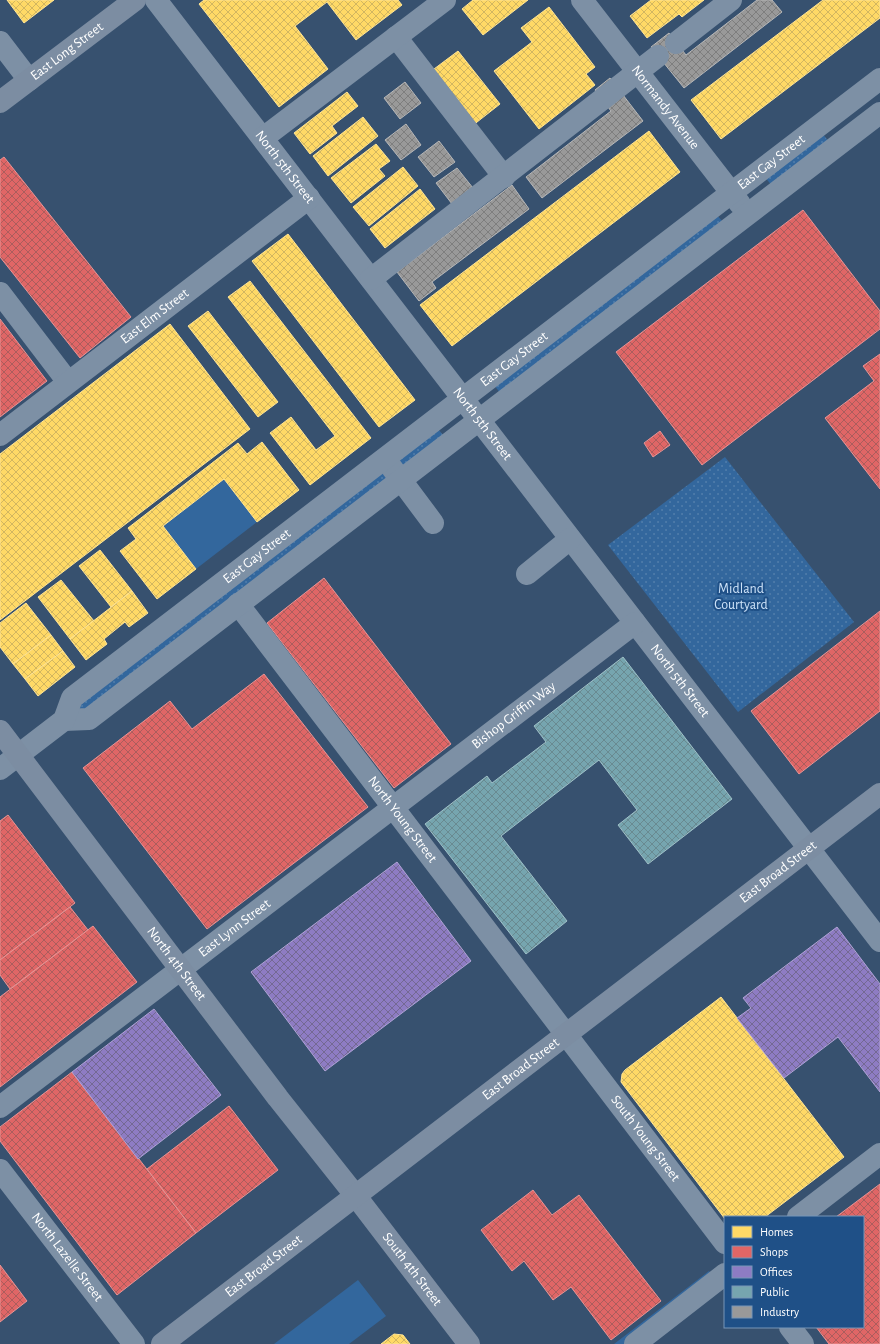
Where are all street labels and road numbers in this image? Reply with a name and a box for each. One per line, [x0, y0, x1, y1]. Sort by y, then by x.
street label: East Long Street [28, 19, 106, 83]
street label: Normandy Avenue [629, 63, 702, 152]
street label: North 5th Street [252, 128, 317, 207]
street label: East Gay Street [735, 132, 808, 192]
street label: East Elm Street [118, 286, 192, 347]
street label: East Gay Street [478, 329, 551, 389]
street label: North 5th Street [450, 385, 515, 463]
street label: East Gay Street [221, 526, 294, 586]
street label: North 5th Street [648, 642, 712, 720]
street label: Bishop Griffin Way [469, 679, 558, 752]
street label: North Young Street [365, 774, 440, 866]
street label: East Broad Street [737, 838, 820, 906]
street label: East Lynn Street [196, 896, 273, 960]
street label: North 4th Street [144, 924, 209, 1004]
street label: East Broad Street [480, 1035, 562, 1103]
street label: South Young Street [608, 1093, 683, 1185]
street label: North Lazelle Street [29, 1210, 106, 1305]
street label: South 4th Street [380, 1230, 445, 1309]
street label: East Broad Street [223, 1232, 305, 1300]

